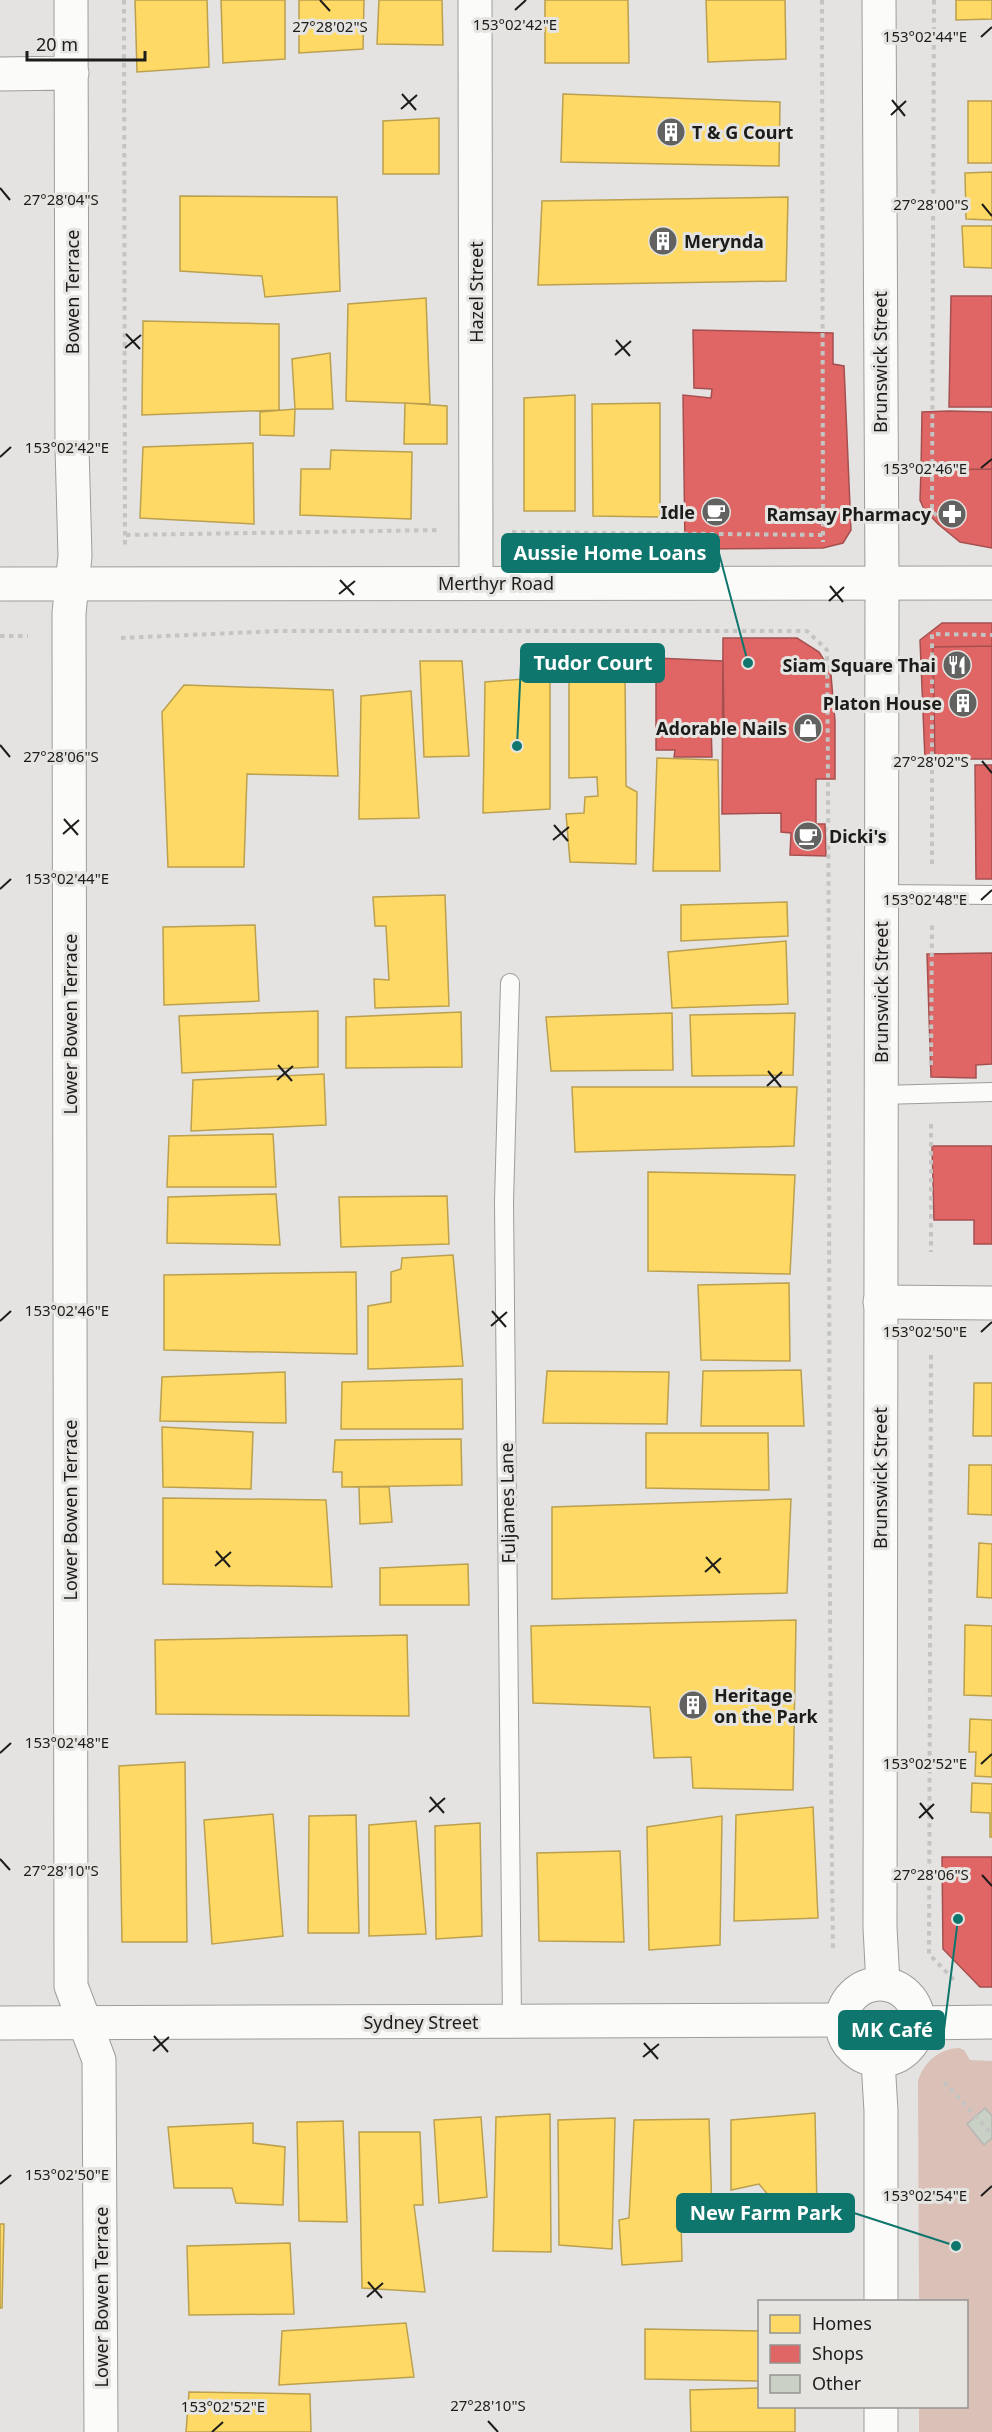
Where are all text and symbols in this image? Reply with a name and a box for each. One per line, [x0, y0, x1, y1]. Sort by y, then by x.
text: 153°02'42"E [473, 14, 557, 34]
text: 27°28'02"S [292, 16, 368, 36]
scale bar [27, 24, 146, 62]
text: 153°02'44"E [883, 26, 967, 46]
text: 20 m [36, 32, 78, 56]
building icon: T & G Court [655, 116, 687, 148]
place label: T & G Court [692, 120, 794, 144]
text: 27°28'04"S [23, 189, 99, 209]
text: 27°28'00"S [893, 194, 969, 214]
building icon: Merynda [647, 225, 679, 257]
place label: Merynda [684, 229, 764, 253]
street label: Bowen Terrace [60, 230, 84, 354]
street label: Hazel Street [464, 241, 488, 343]
street label: Brunswick Street [868, 291, 892, 433]
text: 153°02'42"E [25, 437, 109, 457]
text: 153°02'46"E [883, 458, 967, 478]
cafe icon: Idle [700, 496, 732, 528]
pharmacy icon: Ramsay Pharmacy [936, 498, 968, 530]
place label: Idle [661, 500, 695, 524]
place label: Ramsay Pharmacy [766, 502, 932, 526]
callout: Aussie Home Loans [502, 534, 719, 572]
text: Aussie Home Loans [513, 539, 707, 566]
street label: Merthyr Road [438, 571, 554, 595]
callout: Tudor Court [521, 644, 664, 682]
text: Tudor Court [534, 649, 653, 676]
restaurant icon: Siam Square Thai [941, 649, 973, 681]
place label: Siam Square Thai [783, 653, 936, 677]
building icon: Platon House [947, 687, 979, 719]
place label: Platon House [823, 691, 942, 715]
shop icon: Adorable Nails [792, 712, 824, 744]
place label: Adorable Nails [656, 716, 787, 740]
text: 27°28'06"S [23, 746, 99, 766]
text: 27°28'02"S [893, 751, 969, 771]
cafe icon: Dicki's [792, 820, 824, 852]
place label: Dicki's [829, 824, 887, 848]
text: 153°02'44"E [25, 868, 109, 888]
text: 153°02'48"E [883, 889, 967, 909]
street label: Brunswick Street [869, 921, 893, 1063]
street label: Lower Bowen Terrace [58, 933, 82, 1115]
text: 153°02'46"E [25, 1300, 109, 1320]
text: 153°02'50"E [883, 1321, 967, 1341]
street label: Brunswick Street [868, 1407, 892, 1549]
street label: Lower Bowen Terrace [58, 1419, 82, 1601]
street label: Fuljames Lane [494, 1442, 520, 1564]
place label: Heritage on the Park [714, 1683, 819, 1728]
building icon: Heritage on the Park [677, 1689, 709, 1721]
text: 153°02'48"E [25, 1732, 109, 1752]
text: 153°02'52"E [883, 1753, 967, 1773]
text: 27°28'10"S [23, 1860, 99, 1880]
text: 27°28'06"S [893, 1864, 969, 1884]
street label: Sydney Street [363, 2010, 479, 2034]
callout: MK Café [839, 2011, 944, 2049]
text: MK Café [851, 2016, 933, 2043]
text: 153°02'50"E [25, 2164, 109, 2184]
text: 153°02'54"E [883, 2185, 967, 2205]
callout: New Farm Park [677, 2194, 854, 2232]
text: New Farm Park [690, 2199, 843, 2226]
street label: Lower Bowen Terrace [89, 2206, 113, 2388]
legend [758, 2300, 968, 2408]
text: Homes [812, 2311, 872, 2335]
text: Shops [812, 2341, 864, 2365]
text: Other [812, 2371, 862, 2395]
text: 27°28'10"S [450, 2395, 526, 2415]
text: 153°02'52"E [181, 2396, 265, 2416]

